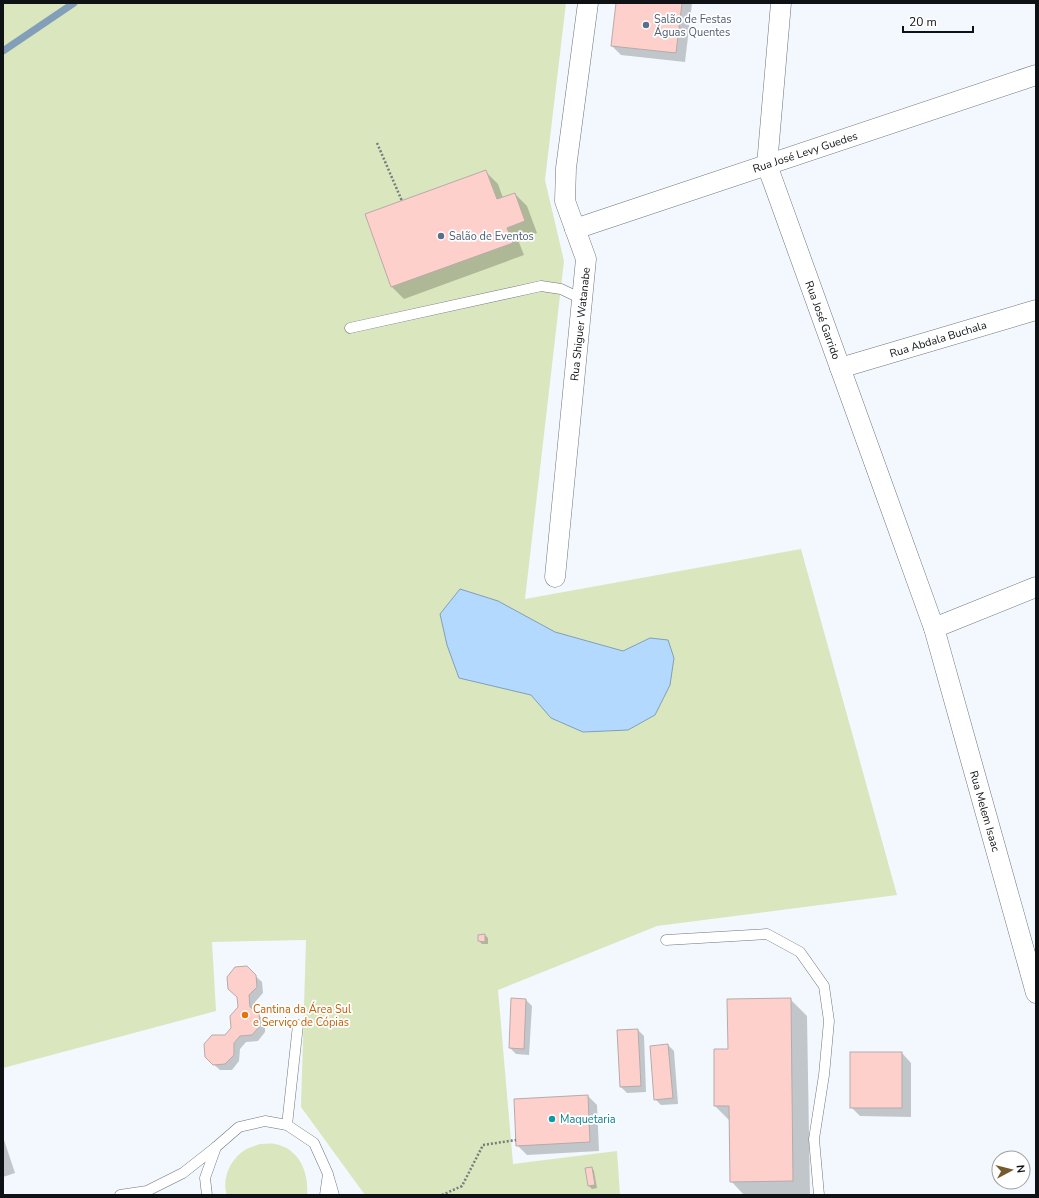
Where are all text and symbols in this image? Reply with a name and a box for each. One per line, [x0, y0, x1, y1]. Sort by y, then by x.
scale bar [903, 8, 973, 34]
place label: Salão de Festas Águas Quentes [654, 12, 732, 40]
text: 20 m [909, 14, 937, 30]
marker: Salão de Festas Águas Quentes [641, 20, 651, 30]
street label: Rua José Levy Guedes [751, 128, 860, 177]
place label: Salão de Eventos [449, 229, 534, 244]
marker: Salão de Eventos [436, 231, 446, 241]
street label: Rua Shiguer Watanabe [567, 266, 594, 382]
street label: Rua José Garrido [801, 279, 844, 362]
street label: Rua Abdala Buchala [888, 318, 989, 361]
street label: Rua Melem Isaac [966, 769, 1003, 853]
place label: Cantina da Área Sul e Serviço de Cópias [253, 1001, 352, 1030]
marker: Cantina da Área Sul e Serviço de Cópias [240, 1010, 250, 1020]
place label: Maquetaria [560, 1112, 616, 1127]
marker: Maquetaria [547, 1114, 557, 1124]
north arrow [991, 1150, 1031, 1190]
text: N [1012, 1164, 1028, 1174]

